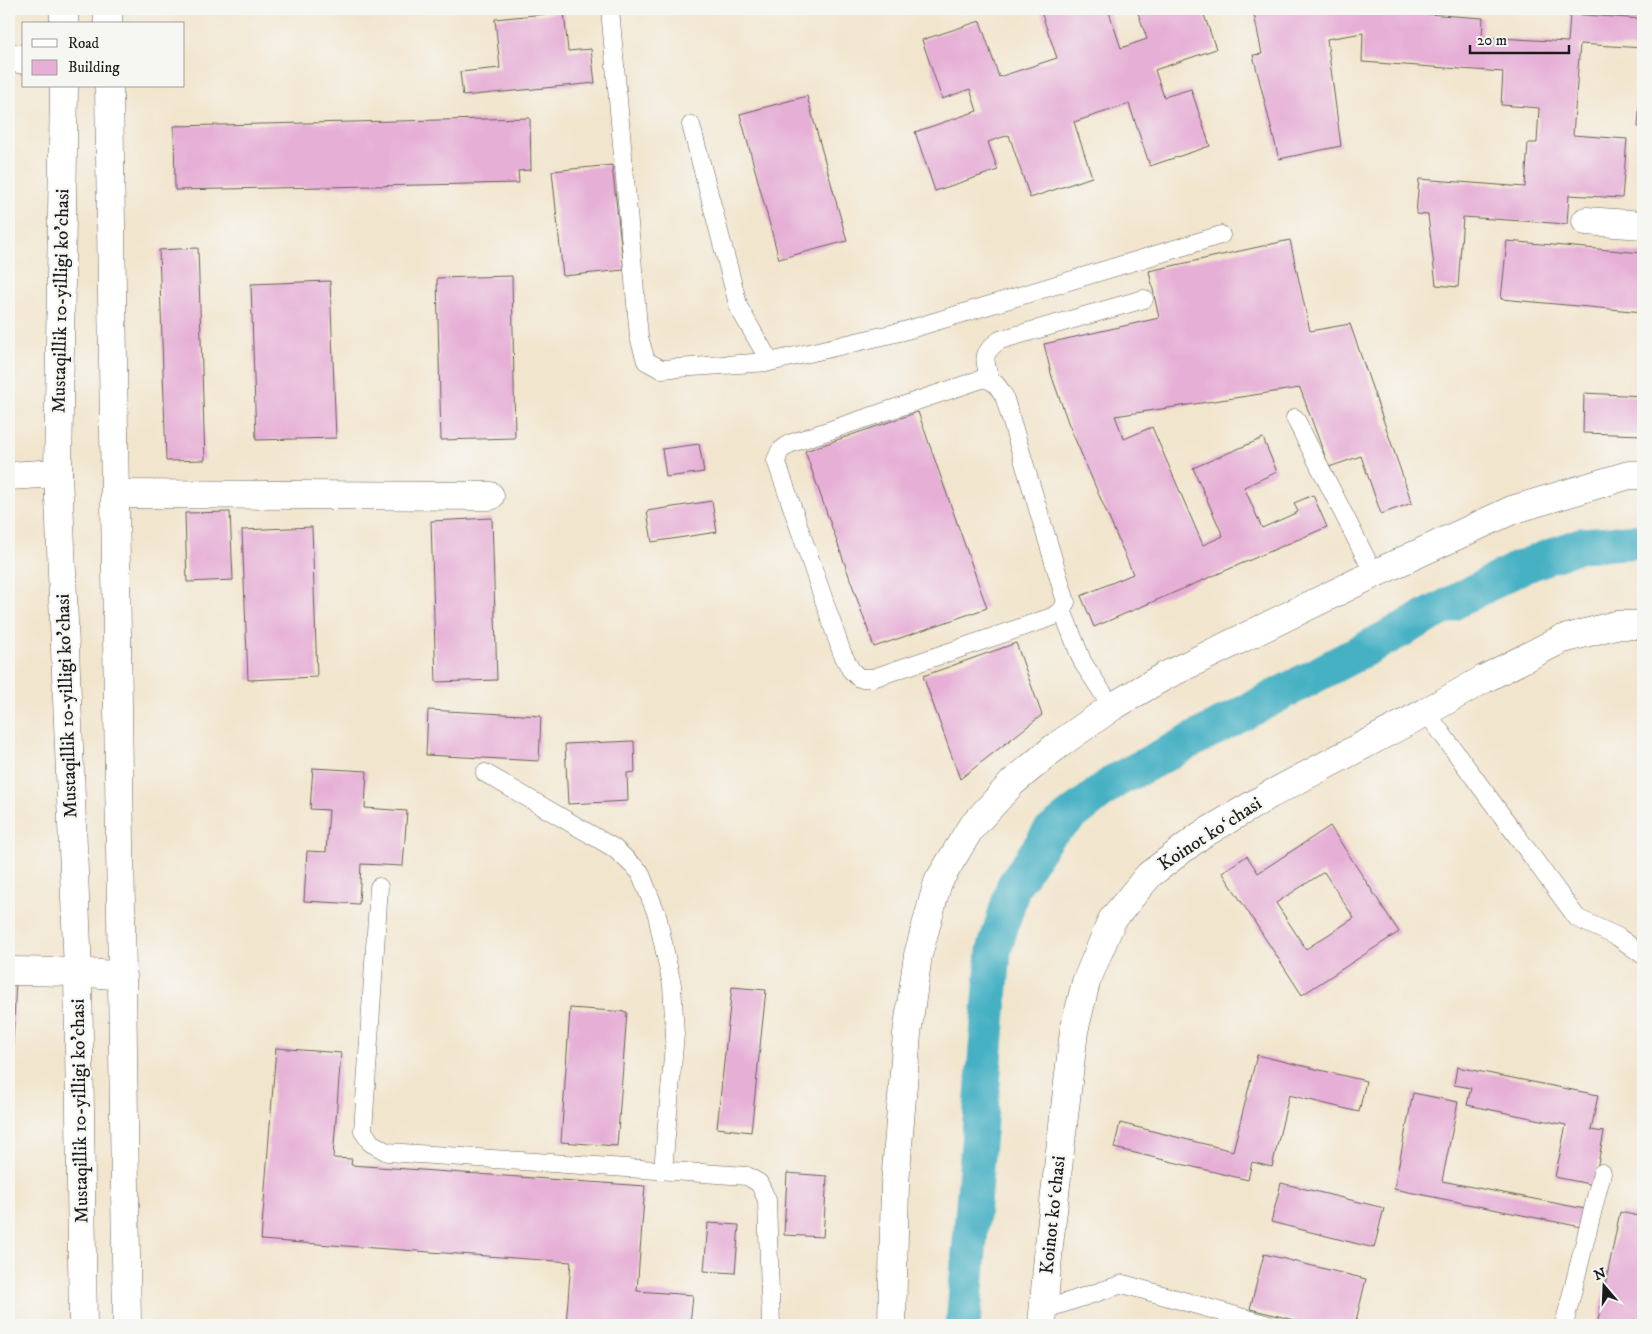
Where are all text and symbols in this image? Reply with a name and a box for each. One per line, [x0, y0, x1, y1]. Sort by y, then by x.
legend [22, 22, 185, 88]
scale bar [1470, 22, 1568, 54]
text: 20 m [1477, 31, 1507, 50]
text: Road [68, 34, 100, 53]
text: Building [68, 58, 120, 77]
street label: Mustaqillik 10-yilligi ko'chasi [48, 188, 75, 413]
street label: Mustaqillik 10-yilligi ko'chasi [52, 593, 83, 819]
street label: Koinot koʻchasi [1154, 792, 1266, 876]
street label: Mustaqillik 10-yilligi ko'chasi [67, 998, 94, 1223]
street label: Koinot koʻchasi [1035, 1155, 1071, 1275]
north arrow [1580, 1262, 1630, 1312]
text: N [1592, 1264, 1609, 1285]

